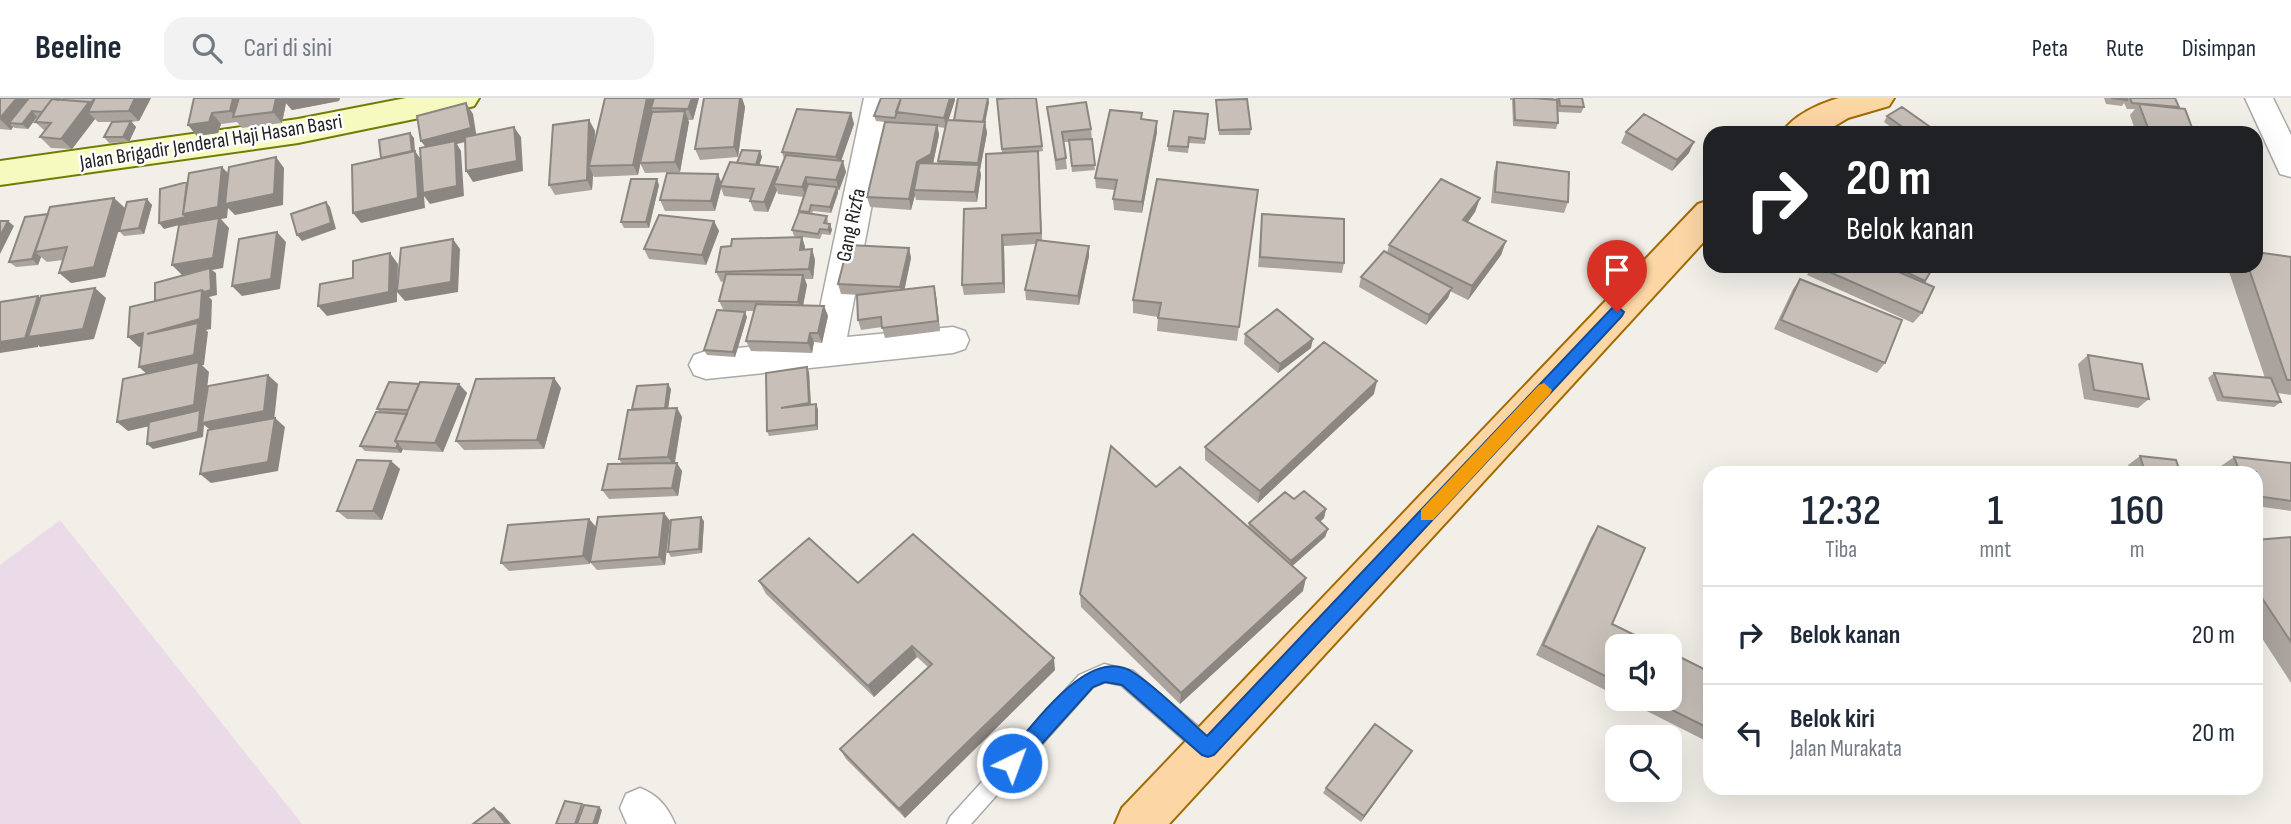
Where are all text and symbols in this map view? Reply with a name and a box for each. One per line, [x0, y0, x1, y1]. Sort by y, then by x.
search box [164, 17, 654, 80]
text: Beeline [35, 28, 122, 68]
icon: search [188, 29, 226, 67]
text: Cari di sini [244, 33, 332, 64]
text: Peta [2032, 34, 2068, 63]
text: Rute [2106, 34, 2144, 63]
text: Disimpan [2182, 34, 2256, 63]
street label: Jalan Brigadir Jenderal Haji Hasan Basri [77, 109, 344, 175]
text: 20 m [1846, 150, 1931, 209]
icon: right [1731, 154, 1822, 245]
street label: Gang Rizfa [831, 186, 871, 264]
text: Belok kanan [1846, 210, 1974, 249]
pin [1587, 240, 1647, 312]
icon: arrive [1598, 251, 1636, 289]
text: 12:32 [1802, 486, 1881, 537]
text: 1 [1988, 486, 2003, 537]
text: 160 [2110, 486, 2164, 537]
text: Tiba [1825, 536, 1857, 564]
text: mnt [1979, 536, 2011, 564]
text: m [2130, 536, 2145, 564]
icon: right [1731, 616, 1769, 654]
text: Belok kanan [1790, 620, 1900, 651]
text: 20 m [2192, 620, 2235, 651]
map controls [1605, 634, 1682, 802]
button: sound [1605, 634, 1682, 711]
text: Belok kiri [1790, 704, 1875, 735]
icon: left [1731, 714, 1769, 752]
text: 20 m [2192, 718, 2235, 749]
button: search [1605, 725, 1682, 802]
position arrow [975, 726, 1049, 800]
text: Jalan Murakata [1790, 735, 1902, 763]

